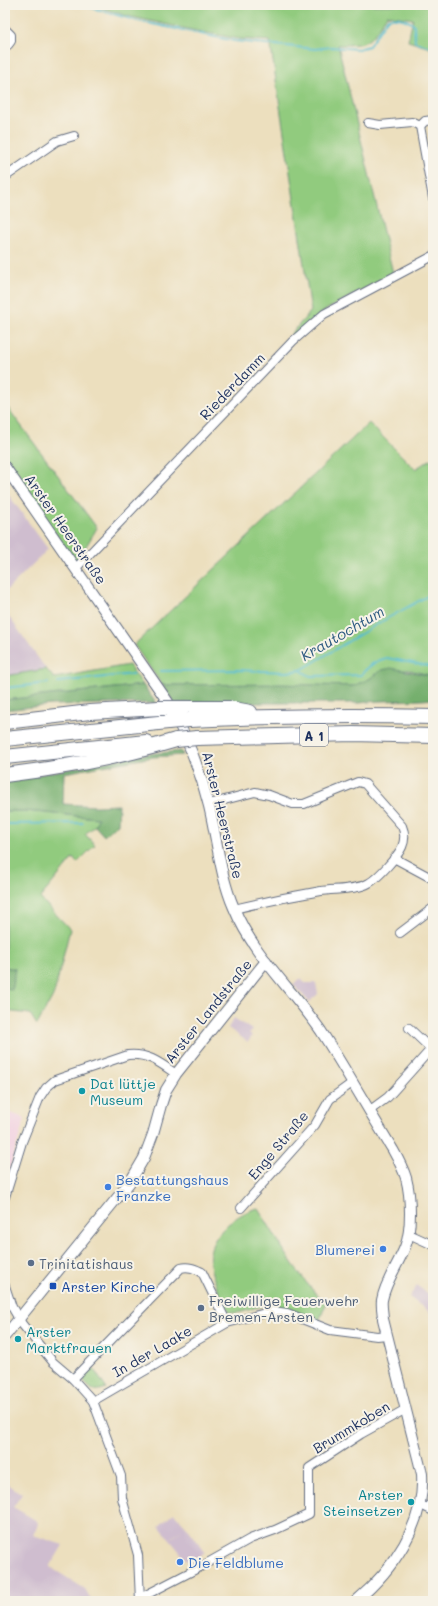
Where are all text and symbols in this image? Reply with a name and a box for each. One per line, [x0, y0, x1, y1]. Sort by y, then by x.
street label: Riederdamm [195, 348, 269, 424]
street label: Arster Heerstraße [21, 470, 111, 588]
water label: Krautochtum [296, 601, 388, 665]
road number: A 1 [300, 724, 328, 746]
street label: Arster Heerstraße [198, 749, 248, 881]
street label: Arster Landstraße [160, 955, 256, 1067]
place label: Dat lüttje Museum [90, 1074, 156, 1109]
marker: Dat lüttje Museum [77, 1086, 87, 1096]
street label: Enge Straße [244, 1107, 312, 1183]
place label: Bestattungshaus Franzke [116, 1170, 229, 1205]
marker: Bestattungshaus Franzke [103, 1182, 113, 1192]
place label: Blumerei [315, 1240, 375, 1259]
marker: Blumerei [378, 1244, 388, 1254]
place label: Trinitatishaus [39, 1254, 133, 1273]
marker: Trinitatishaus [26, 1258, 36, 1268]
place label: Arster Kirche [61, 1277, 155, 1296]
marker: Arster Kirche [48, 1281, 58, 1291]
place label: Freiwillige Feuerwehr Bremen-Arsten [209, 1291, 359, 1326]
marker: Freiwillige Feuerwehr Bremen-Arsten [196, 1303, 206, 1313]
street label: In der Laake [109, 1321, 195, 1381]
place label: Arster Marktfrauen [26, 1322, 112, 1357]
marker: Arster Marktfrauen [13, 1334, 23, 1344]
street label: Brummkoben [309, 1397, 393, 1457]
place label: Arster Steinsetzer [323, 1485, 403, 1520]
marker: Arster Steinsetzer [406, 1497, 416, 1507]
place label: Die Feldblume [188, 1553, 284, 1572]
marker: Die Feldblume [175, 1557, 185, 1567]

